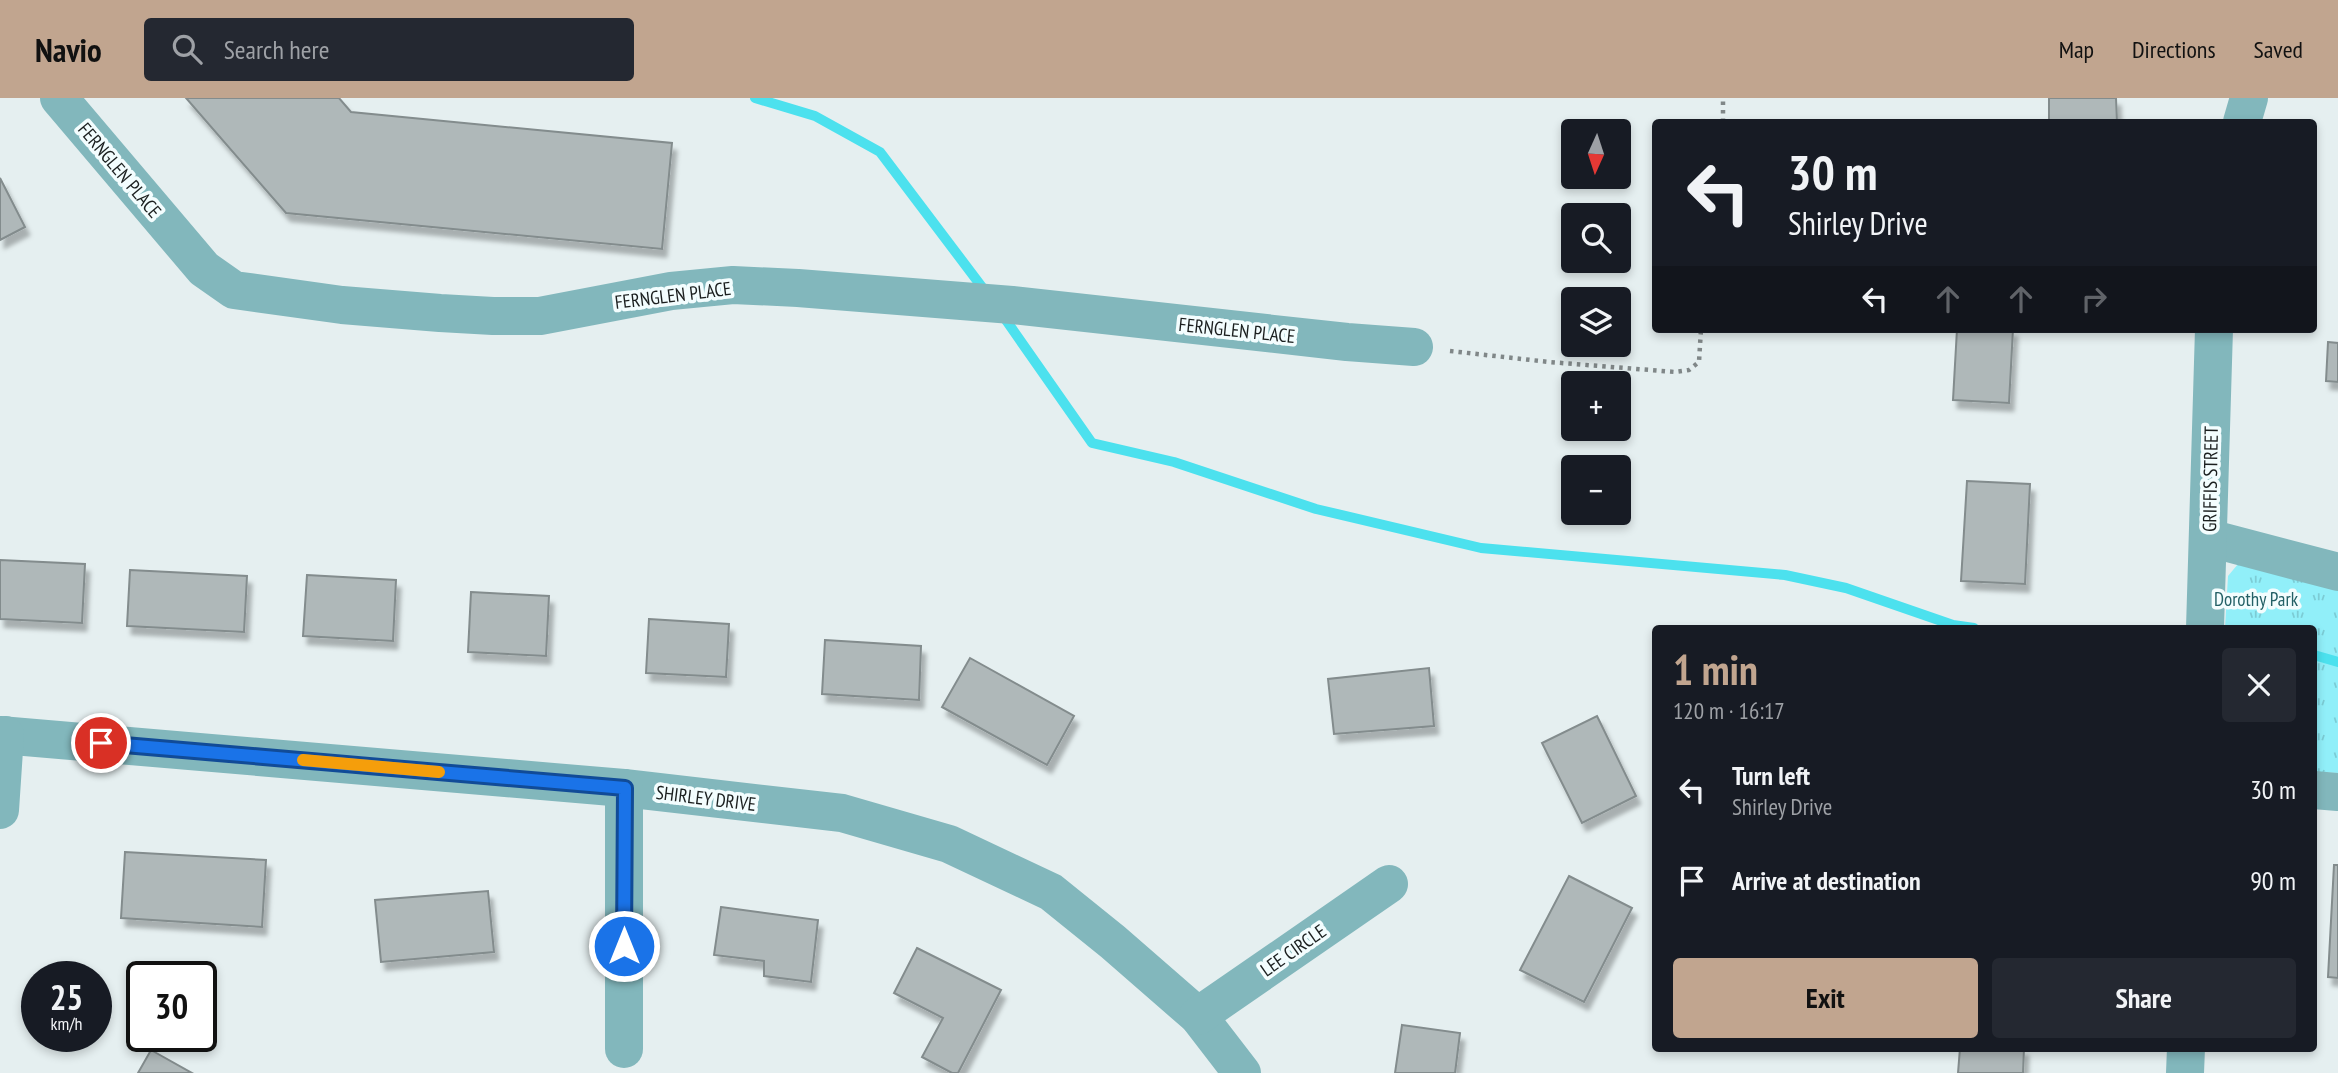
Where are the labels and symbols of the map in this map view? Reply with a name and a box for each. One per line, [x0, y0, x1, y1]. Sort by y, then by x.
street label: FERNGLEN PLACE [73, 117, 167, 223]
north arrow [1561, 119, 1631, 189]
street label: FERNGLEN PLACE [613, 276, 733, 314]
street label: FERNGLEN PLACE [1178, 312, 1296, 348]
street label: GRIFFIS STREET [2197, 425, 2223, 532]
park label: Dorothy Park [2214, 587, 2299, 611]
pin [71, 713, 131, 773]
street label: SHIRLEY DRIVE [655, 780, 757, 816]
position arrow [587, 909, 661, 983]
street label: LEE CIRCLE [1256, 919, 1330, 981]
speed limit sign: 30 [126, 961, 217, 1052]

